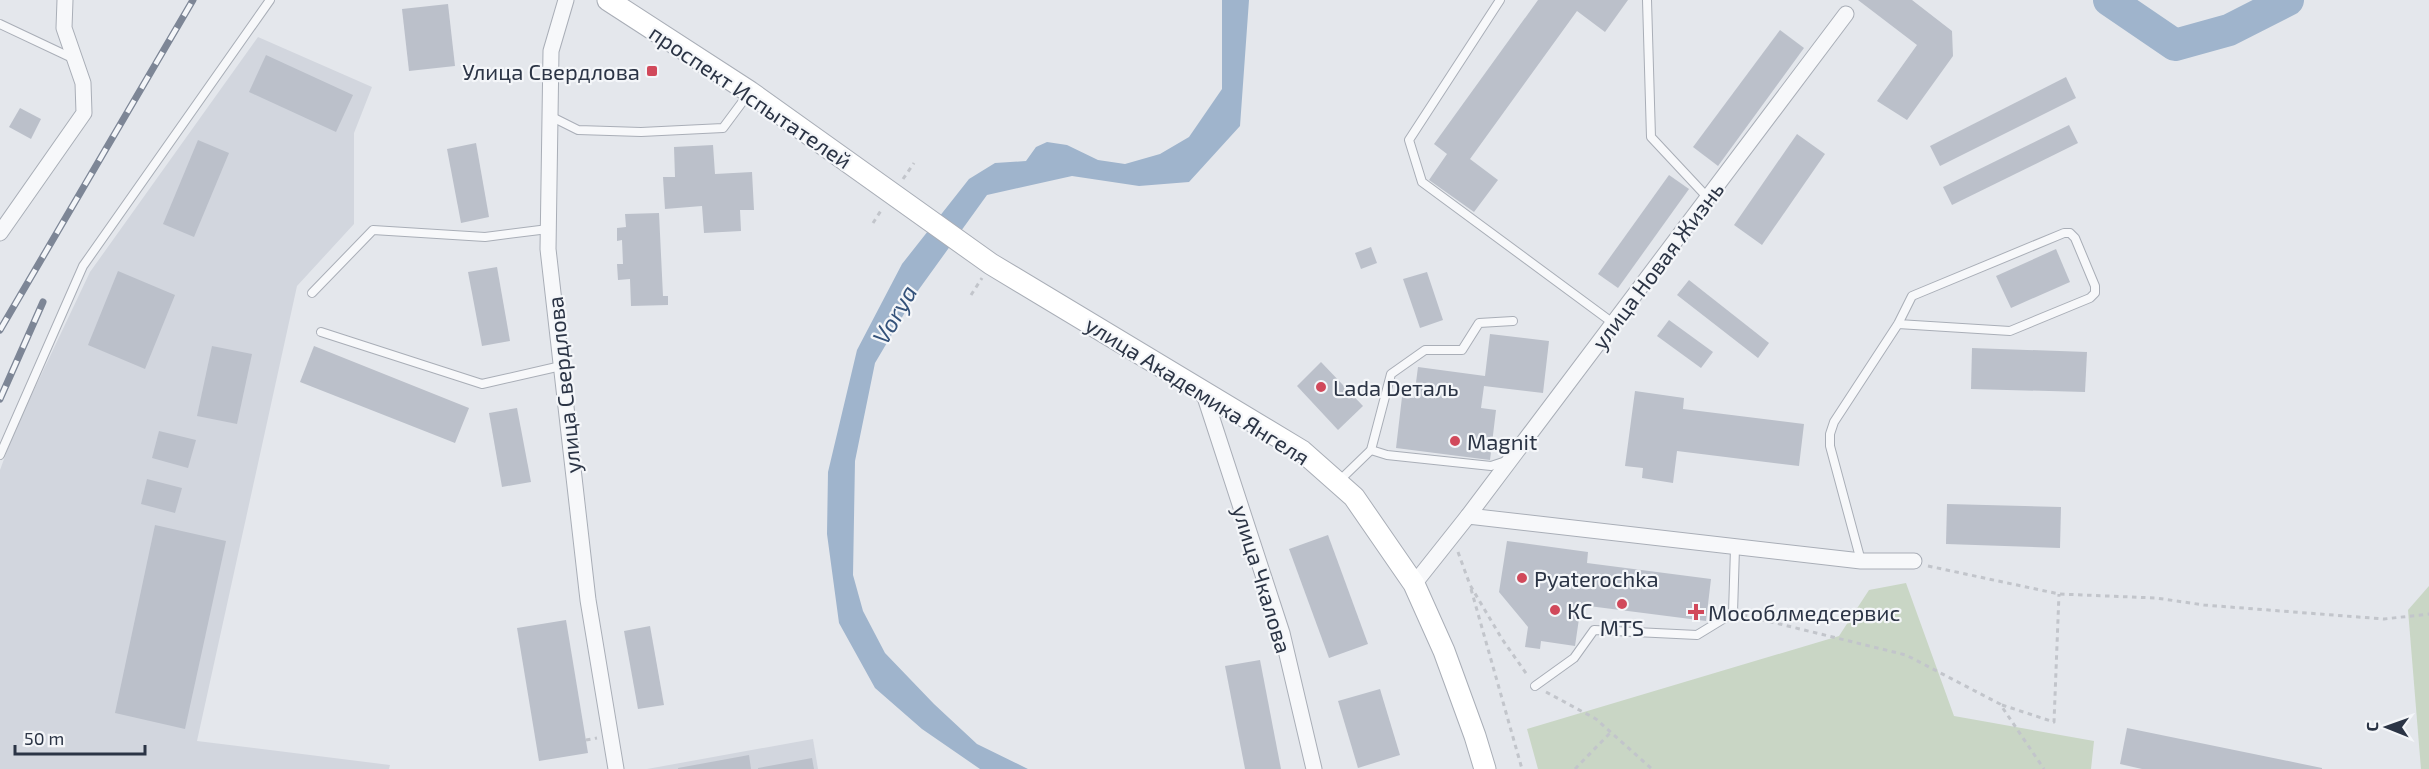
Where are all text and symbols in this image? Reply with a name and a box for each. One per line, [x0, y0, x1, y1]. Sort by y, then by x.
street label: проспект Испытателей [645, 19, 857, 173]
place label: Улица Свердлова [462, 58, 640, 84]
marker: Улица Свердлова [645, 64, 659, 78]
street label: улица Новая Жизнь [1586, 176, 1729, 354]
water label: Vorya [866, 279, 922, 349]
street label: улица Свердлова [541, 295, 586, 475]
street label: улица Академика Янгеля [1081, 310, 1315, 471]
place label: Lada Dеталь [1333, 374, 1459, 400]
marker: Lada Dеталь [1314, 380, 1328, 394]
place label: Magnit [1467, 428, 1537, 454]
marker: Magnit [1448, 434, 1462, 448]
street label: улица Чкалова [1227, 502, 1298, 656]
place label: Pyaterochka [1534, 565, 1659, 591]
marker: Pyaterochka [1515, 571, 1529, 585]
place label: КС [1567, 597, 1593, 623]
marker: MTS [1615, 597, 1629, 611]
place label: Мособлмедсервис [1708, 599, 1900, 625]
marker: КС [1548, 603, 1562, 617]
marker: Мособлмедсервис [1689, 605, 1703, 619]
place label: MTS [1600, 614, 1644, 640]
north arrow [2357, 697, 2417, 757]
scale bar [15, 718, 146, 756]
text: С [2362, 722, 2381, 732]
text: 50 m [24, 727, 64, 749]

